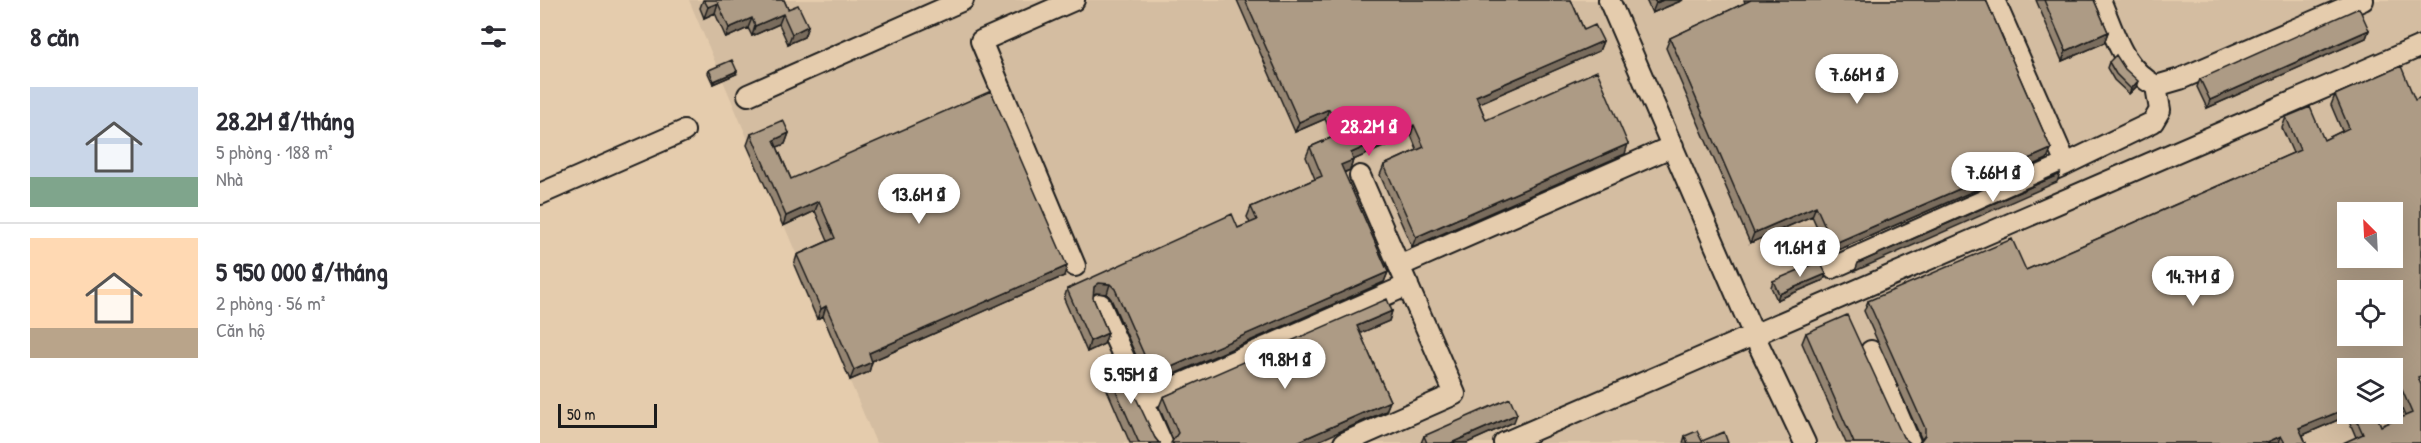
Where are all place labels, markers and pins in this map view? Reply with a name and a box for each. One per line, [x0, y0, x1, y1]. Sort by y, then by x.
pin: 7.66M ₫ [1802, 54, 1912, 105]
pin: 28.2M ₫ [1314, 106, 1424, 157]
pin: 7.66M ₫ [1938, 152, 2048, 203]
pin: 13.6M ₫ [864, 174, 974, 225]
pin: 11.6M ₫ [1745, 227, 1855, 278]
pin: 14.7M ₫ [2138, 256, 2248, 307]
pin: 19.8M ₫ [1230, 339, 1340, 390]
pin: 5.95M ₫ [1076, 354, 1186, 405]

